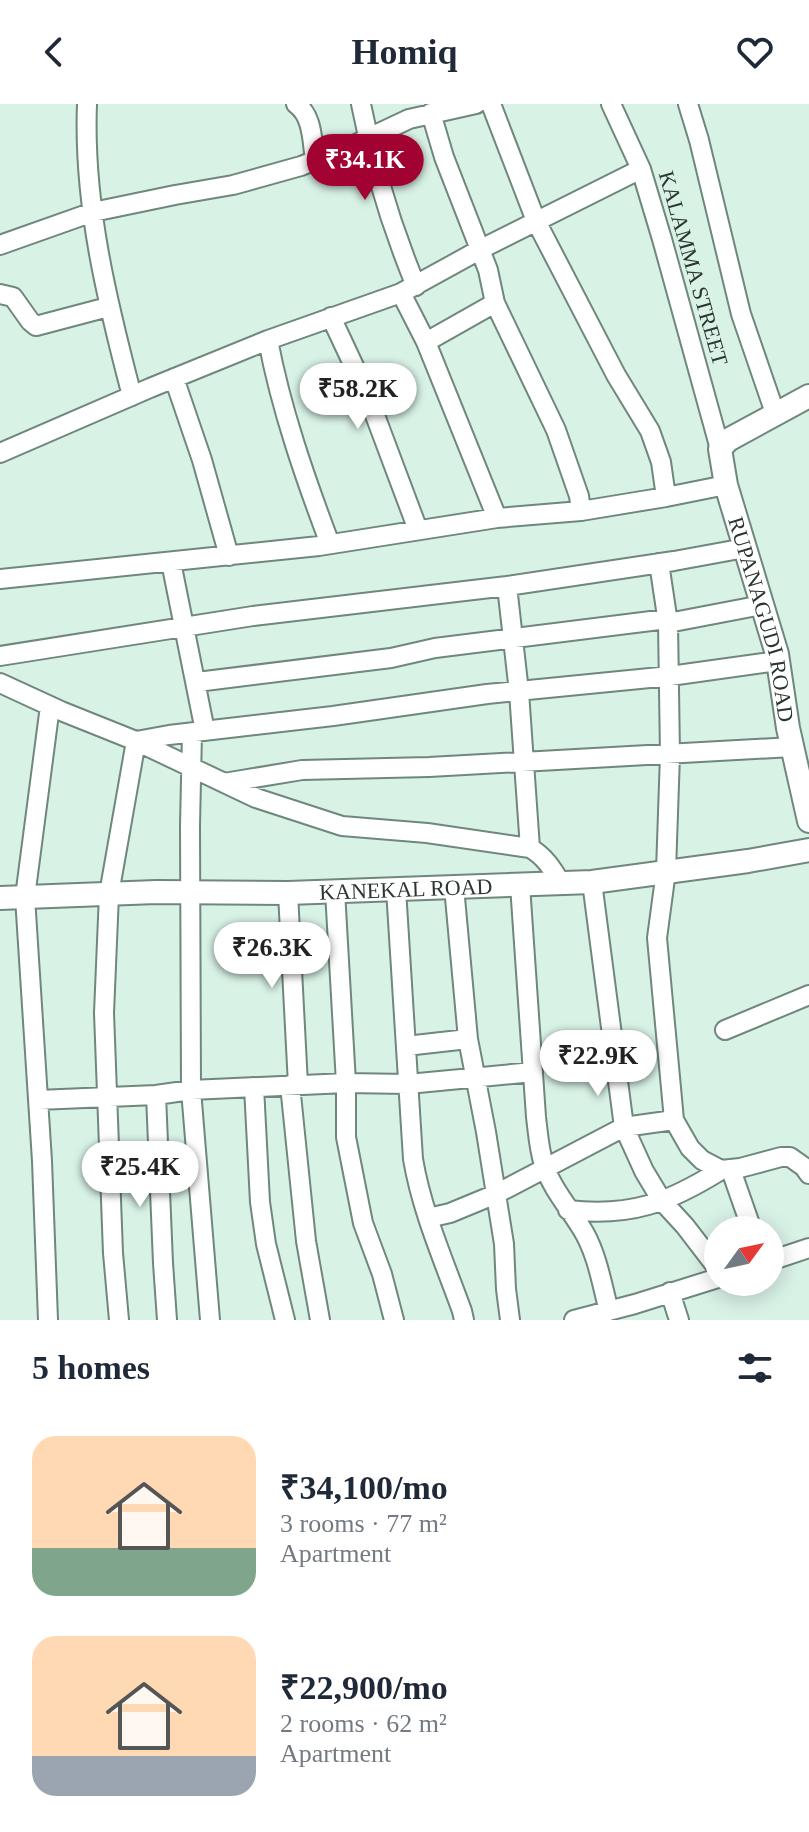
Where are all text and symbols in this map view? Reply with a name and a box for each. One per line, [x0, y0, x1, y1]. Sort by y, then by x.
icon: back [32, 30, 76, 74]
icon: heart [733, 30, 777, 74]
text: Homiq [351, 32, 458, 72]
pin: ₹34.1K [300, 134, 430, 202]
text: ₹34.1K [325, 145, 405, 174]
street label: KALAMMA STREET [654, 168, 733, 369]
pin: ₹58.2K [293, 363, 423, 431]
text: ₹58.2K [318, 374, 398, 403]
street label: RUPANAGUDI ROAD [723, 514, 799, 724]
street label: KANEKAL ROAD [319, 874, 493, 905]
pin: ₹26.3K [207, 922, 337, 990]
text: ₹26.3K [232, 933, 312, 962]
pin: ₹22.9K [533, 1030, 663, 1098]
text: ₹22.9K [558, 1041, 638, 1070]
pin: ₹25.4K [75, 1141, 205, 1209]
text: ₹25.4K [100, 1152, 180, 1181]
north arrow [704, 1216, 784, 1296]
map controls [704, 1216, 784, 1296]
icon: filters [733, 1346, 777, 1390]
text: 5 homes [32, 1349, 150, 1386]
icon: home [96, 1468, 192, 1564]
text: ₹34,100/mo [280, 1469, 448, 1506]
text: 3 rooms · 77 m² [280, 1509, 447, 1538]
text: Apartment [280, 1539, 391, 1568]
icon: home [96, 1668, 192, 1764]
text: ₹22,900/mo [280, 1669, 448, 1706]
text: 2 rooms · 62 m² [280, 1709, 447, 1738]
text: Apartment [280, 1739, 391, 1768]

